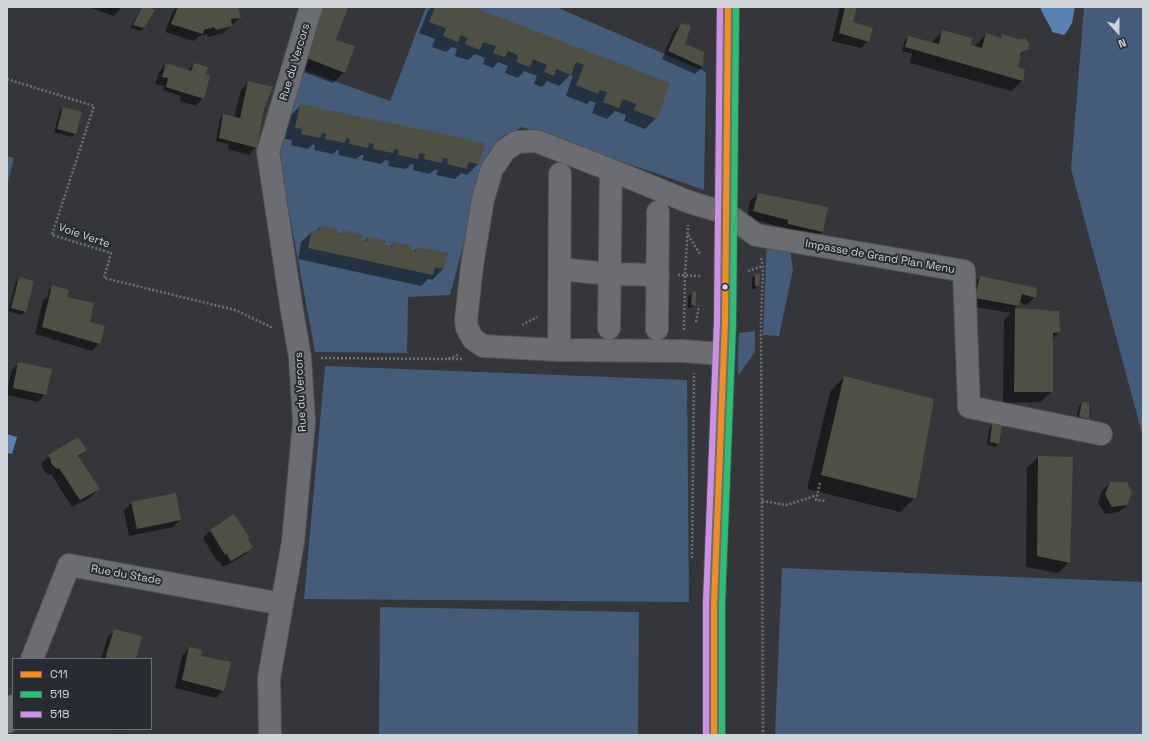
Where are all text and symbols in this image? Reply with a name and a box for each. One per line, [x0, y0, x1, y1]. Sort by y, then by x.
north arrow [1098, 12, 1138, 52]
street label: Rue du Vercors [277, 22, 313, 102]
text: N [1116, 35, 1128, 51]
street label: Voie Verte [56, 221, 112, 251]
street label: Impasse de Grand Plan Menu [804, 237, 956, 277]
unlabelled marker [720, 282, 730, 292]
street label: Rue du Vercors [292, 352, 310, 432]
street label: Rue du Stade [90, 562, 162, 588]
legend [12, 658, 152, 730]
text: C11 [50, 666, 68, 682]
text: 519 [50, 686, 69, 702]
text: 518 [50, 706, 70, 722]

